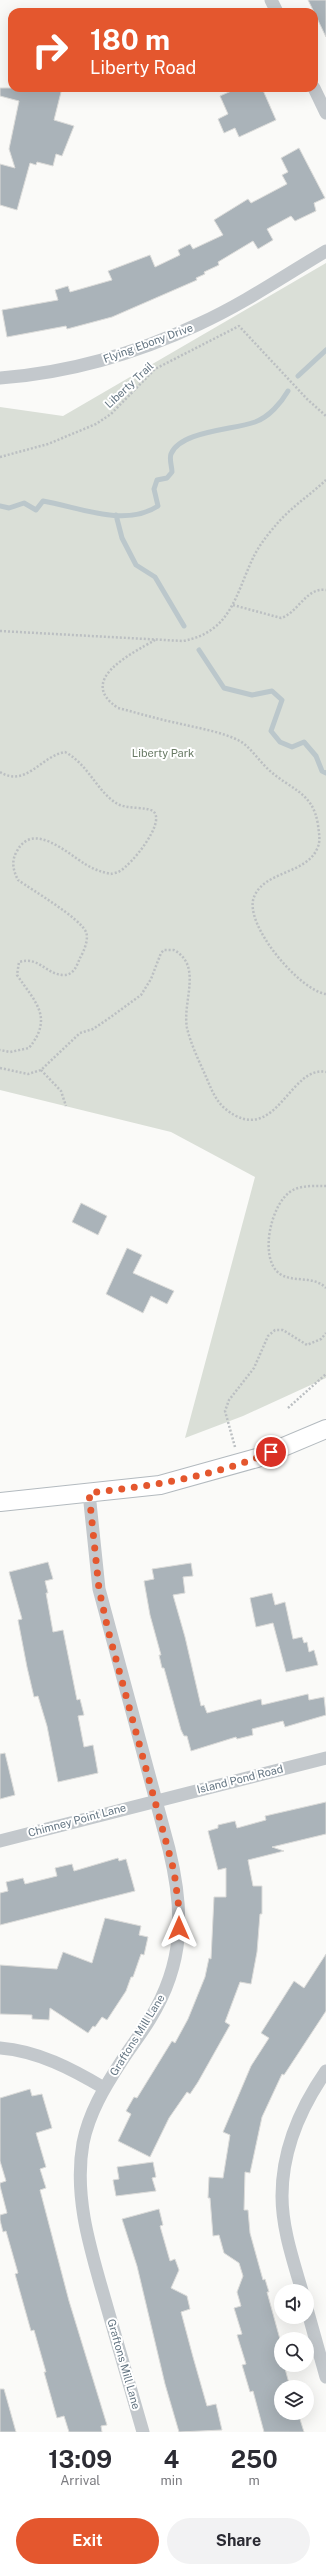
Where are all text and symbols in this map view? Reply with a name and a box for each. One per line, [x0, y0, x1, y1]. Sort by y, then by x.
text: 180 m [90, 23, 170, 56]
icon: right [24, 24, 76, 76]
text: Liberty Road [90, 57, 196, 78]
street label: Flying Ebony Drive [101, 321, 195, 365]
street label: Liberty Trail [102, 360, 156, 410]
park label: Liberty Park [132, 747, 194, 759]
pin [254, 1435, 288, 1469]
icon: arrive [260, 1441, 282, 1463]
street label: Island Pond Road [196, 1762, 284, 1796]
street label: Chimney Point Lane [27, 1801, 127, 1839]
position arrow [158, 1907, 200, 1949]
street label: Graftons Mill Lane [107, 1992, 167, 2078]
map controls [274, 2284, 314, 2420]
button: sound [274, 2284, 314, 2324]
street label: Graftons Mill Lane [105, 2317, 143, 2411]
button: search [274, 2332, 314, 2372]
button: layers [274, 2380, 314, 2420]
text: 13:09 [48, 2445, 112, 2473]
text: 4 [164, 2445, 179, 2473]
text: 250 [231, 2445, 278, 2473]
text: Arrival [60, 2473, 100, 2488]
text: min [160, 2473, 183, 2488]
text: m [249, 2473, 260, 2488]
button: Exit [16, 2518, 159, 2564]
button: Share [167, 2518, 310, 2564]

